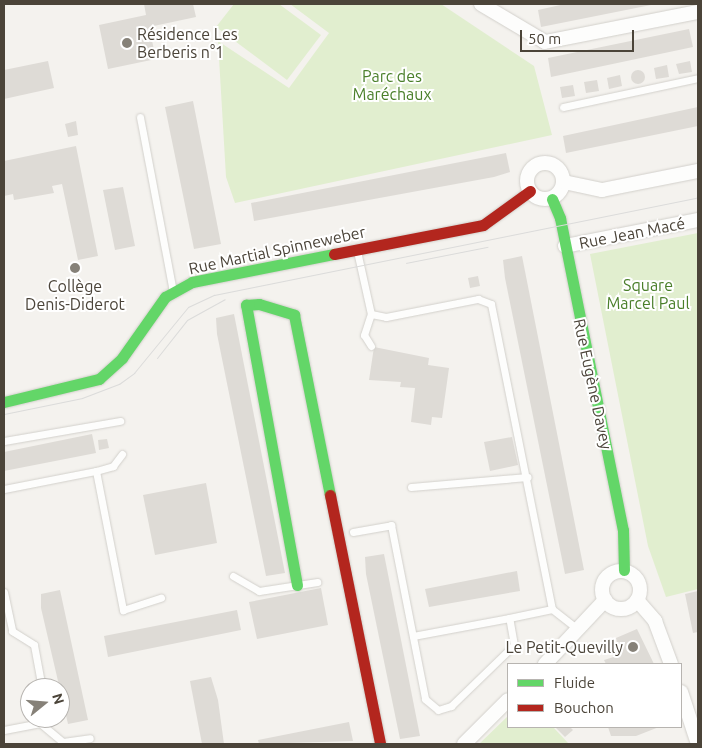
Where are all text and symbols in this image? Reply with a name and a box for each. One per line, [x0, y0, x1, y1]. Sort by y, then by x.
scale bar [522, 20, 636, 52]
place label: Résidence Les Berberis n°1 [137, 24, 238, 62]
text: 50 m [528, 30, 561, 47]
marker: Résidence Les Berberis n°1 [121, 37, 133, 49]
park label: Parc des Maréchaux [352, 66, 432, 104]
street label: Rue Jean Macé [577, 213, 687, 253]
street label: Rue Martial Spinneweber [187, 222, 367, 278]
marker: Collège Denis-Diderot [69, 262, 81, 274]
park label: Square Marcel Paul [606, 275, 690, 313]
place label: Collège Denis-Diderot [25, 276, 125, 314]
street label: Rue Eugène Davey [570, 317, 616, 451]
place label: Le Petit-Quevilly [505, 637, 623, 657]
marker: Le Petit-Quevilly [627, 641, 639, 653]
legend [507, 663, 682, 728]
text: Fluide [554, 674, 595, 691]
north arrow [20, 678, 70, 728]
text: N [49, 692, 68, 706]
text: Bouchon [554, 699, 614, 716]

